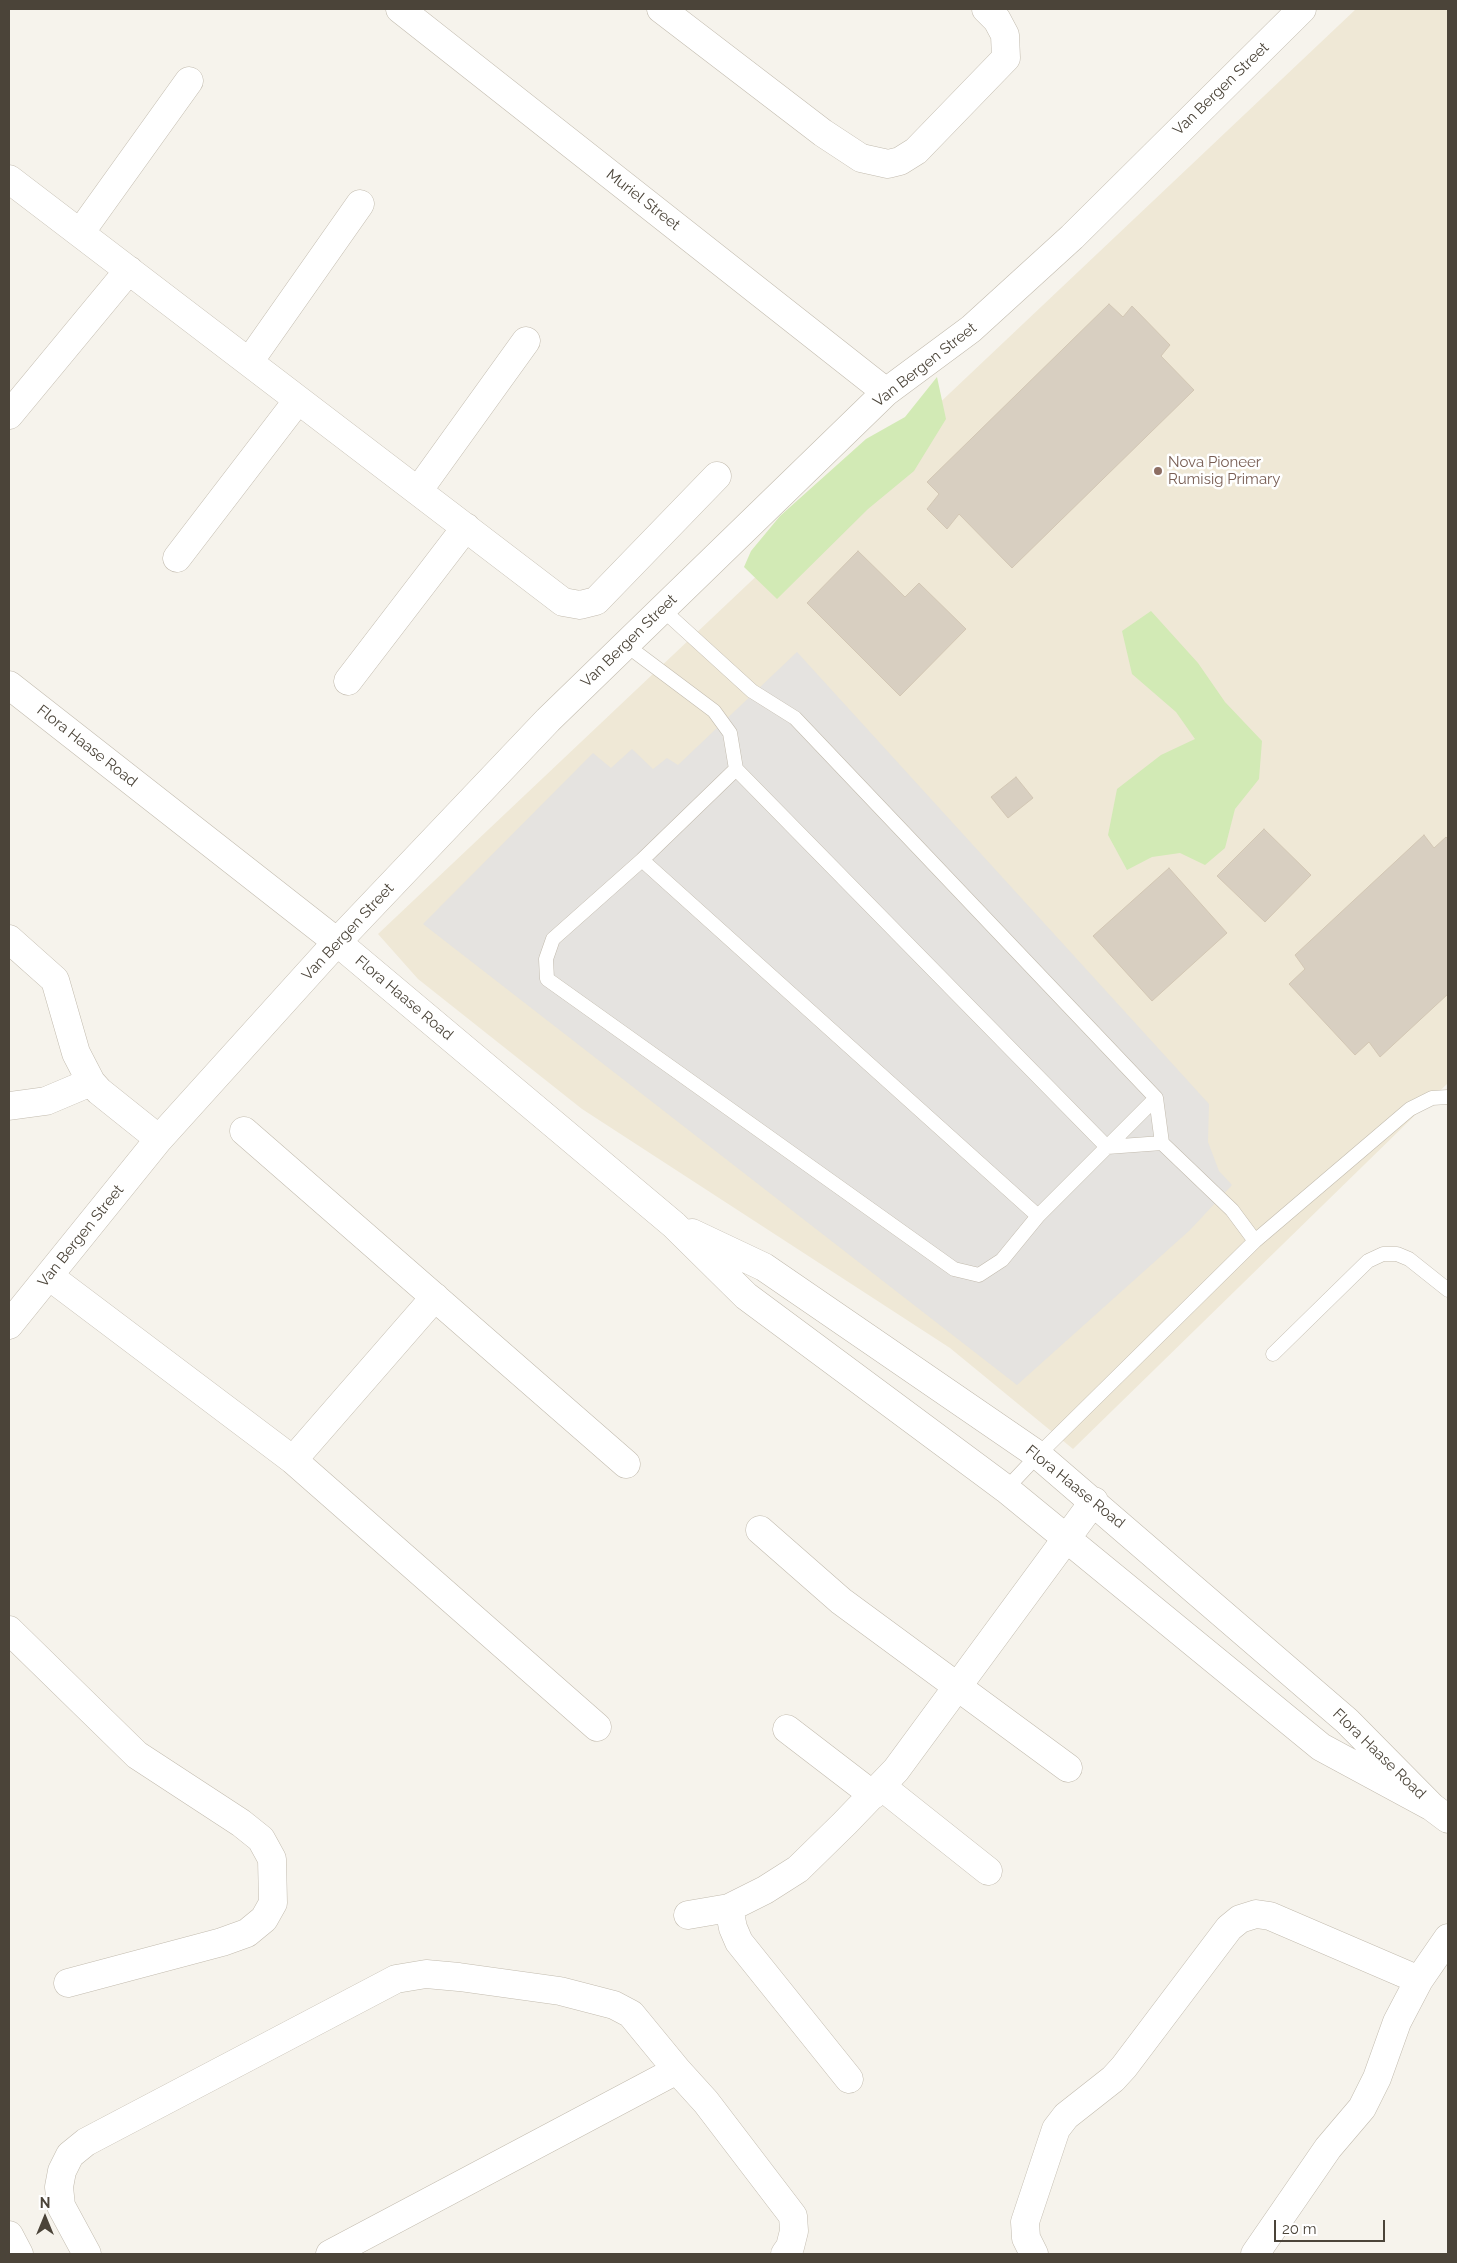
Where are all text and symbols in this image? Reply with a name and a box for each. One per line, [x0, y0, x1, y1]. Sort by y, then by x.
street label: Van Bergen Street [1169, 39, 1273, 139]
street label: Muriel Street [602, 166, 684, 234]
street label: Van Bergen Street [870, 319, 980, 411]
place label: Nova Pioneer Rumisig Primary [1168, 453, 1280, 488]
marker: Nova Pioneer Rumisig Primary [1152, 465, 1164, 477]
street label: Van Bergen Street [577, 591, 681, 691]
street label: Flora Haase Road [33, 701, 141, 791]
street label: Van Bergen Street [298, 880, 398, 984]
street label: Flora Haase Road [351, 952, 457, 1044]
street label: Van Bergen Street [34, 1181, 128, 1291]
street label: Flora Haase Road [1022, 1442, 1128, 1532]
street label: Flora Haase Road [1329, 1705, 1429, 1803]
north arrow [20, 2193, 70, 2243]
text: N [40, 2195, 50, 2211]
scale bar [1277, 2210, 1388, 2242]
text: 20 m [1282, 2220, 1317, 2238]

